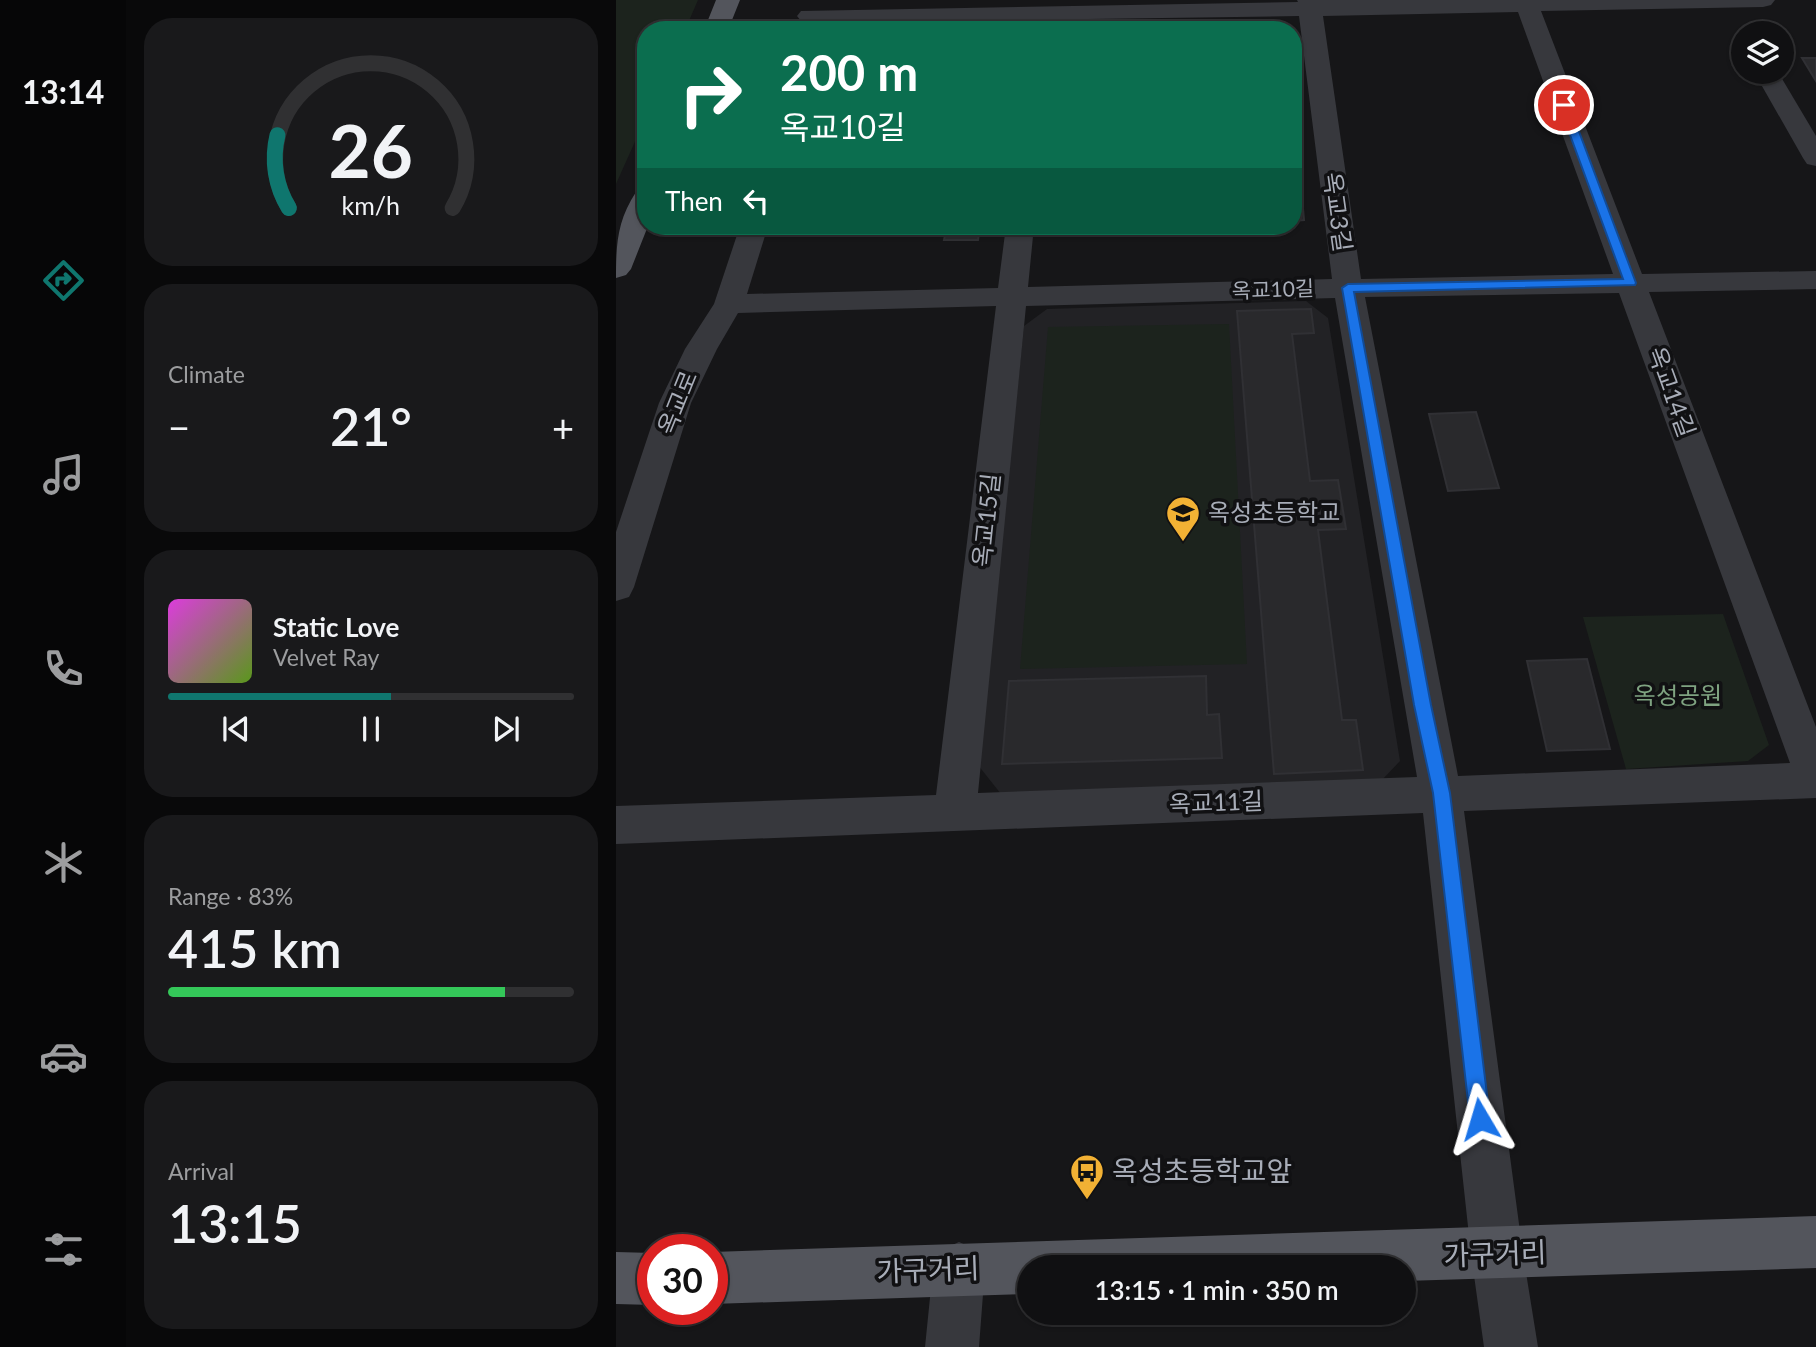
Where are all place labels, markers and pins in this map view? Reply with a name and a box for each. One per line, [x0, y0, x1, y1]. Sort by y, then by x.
pin [1534, 75, 1594, 135]
school or university icon: 옥성초등학교 [1164, 494, 1202, 543]
place label: 옥성초등학교 [1208, 497, 1340, 526]
bus stop icon: 옥성초등학교앞 [1068, 1152, 1106, 1201]
place label: 옥성초등학교앞 [1112, 1153, 1292, 1187]

